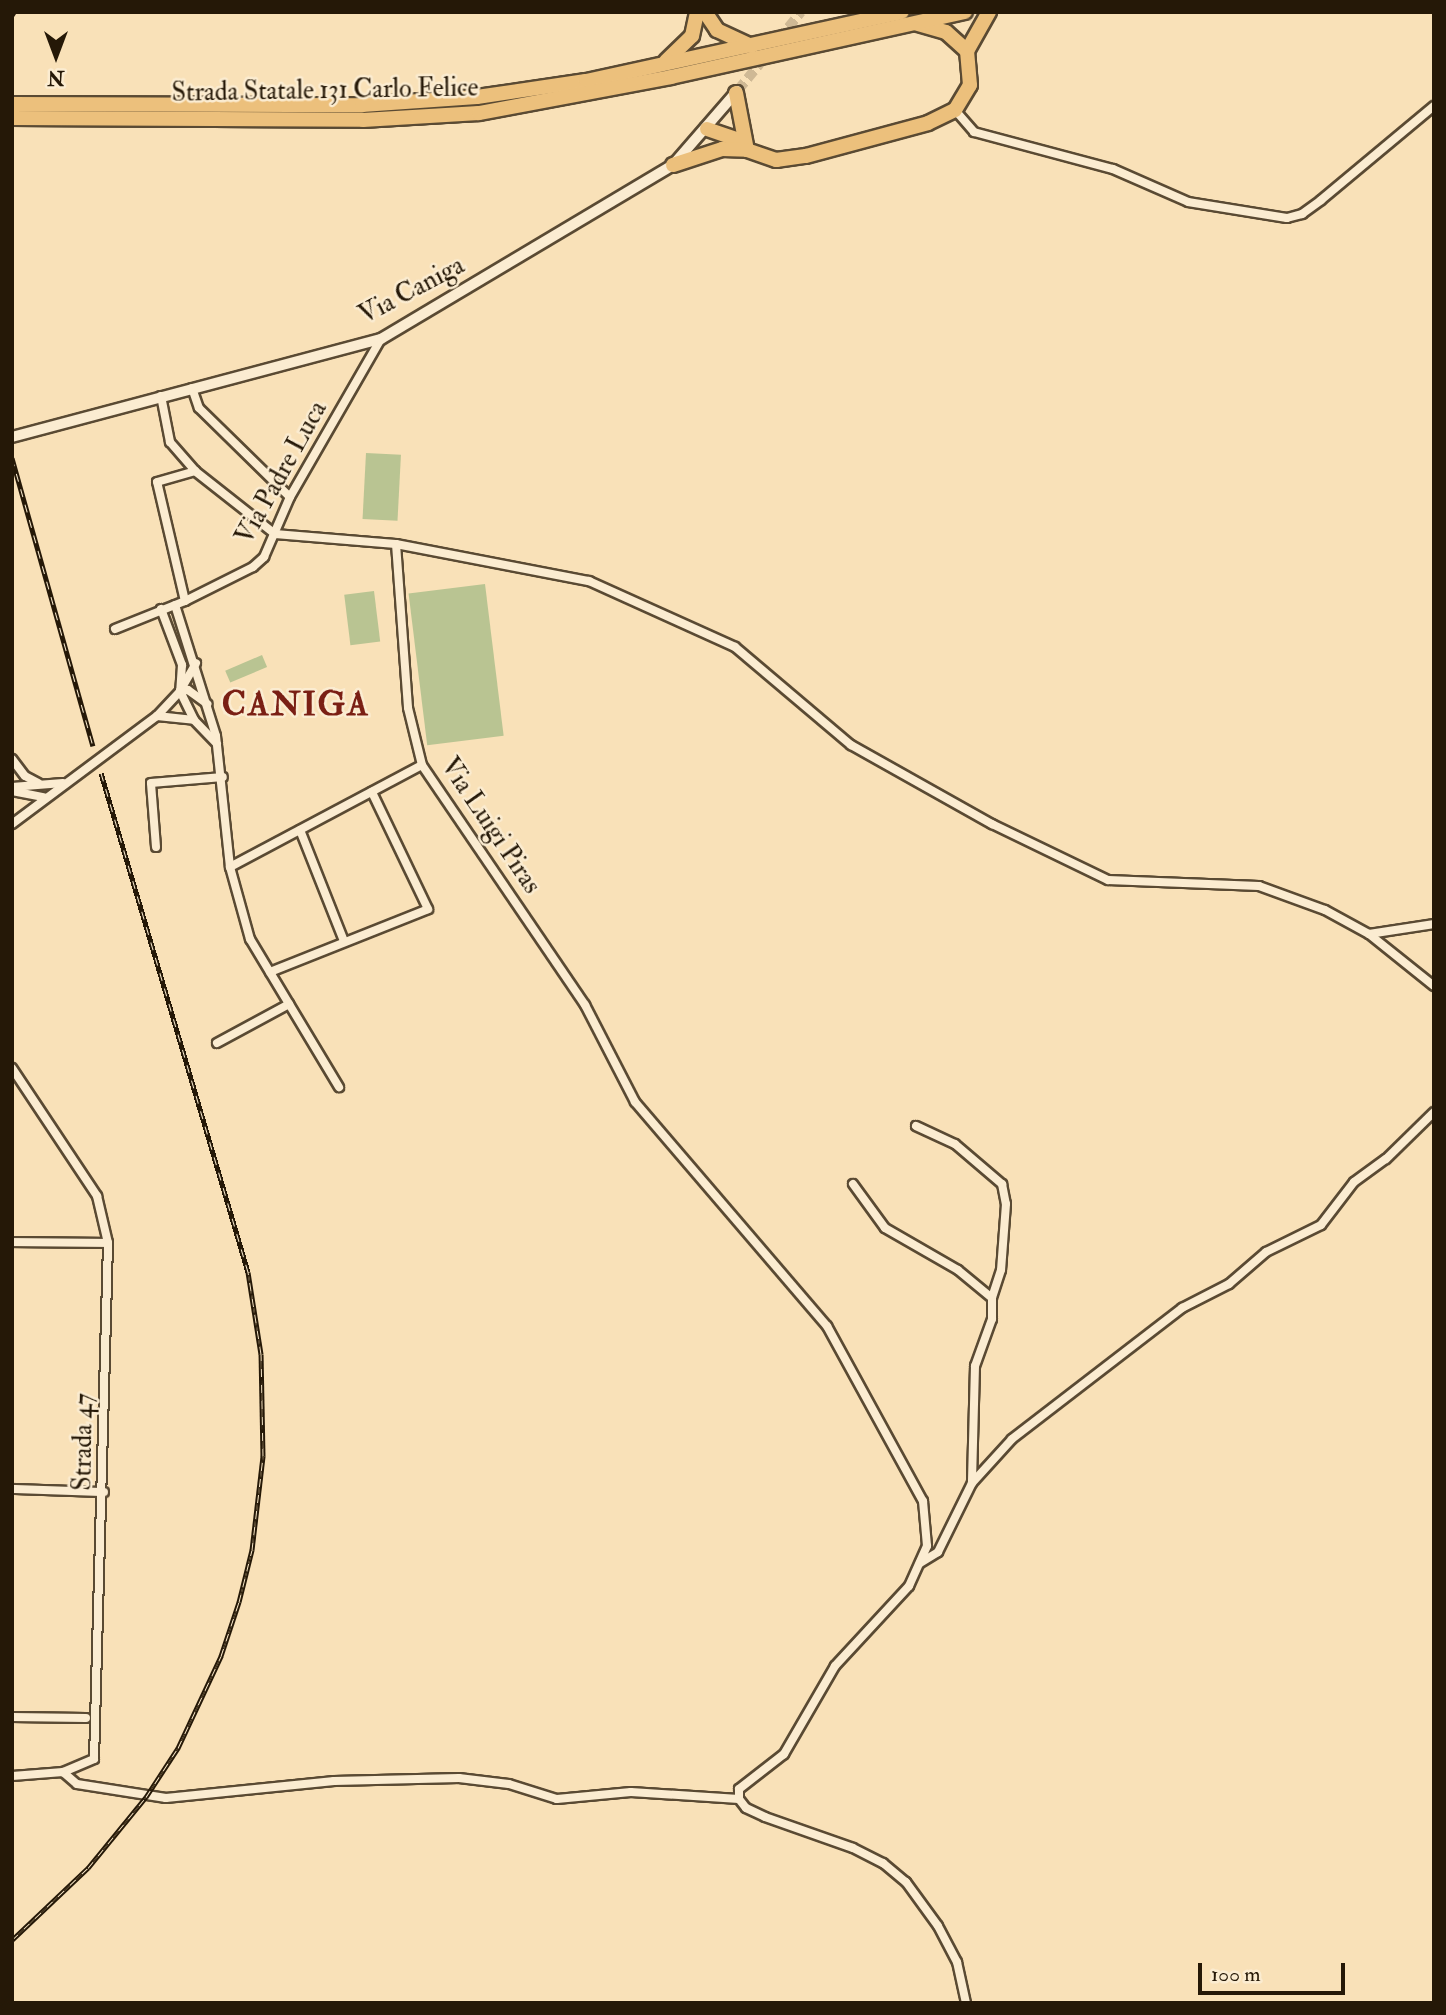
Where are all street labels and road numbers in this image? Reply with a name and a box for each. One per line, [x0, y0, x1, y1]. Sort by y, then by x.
street label: Strada Statale 131 Carlo Felice [171, 73, 479, 109]
street label: Via Caniga [354, 250, 470, 332]
street label: Via Padre Luca [230, 396, 334, 550]
street label: Via Luigi Piras [433, 752, 547, 900]
street label: Strada 47 [68, 1393, 100, 1491]

